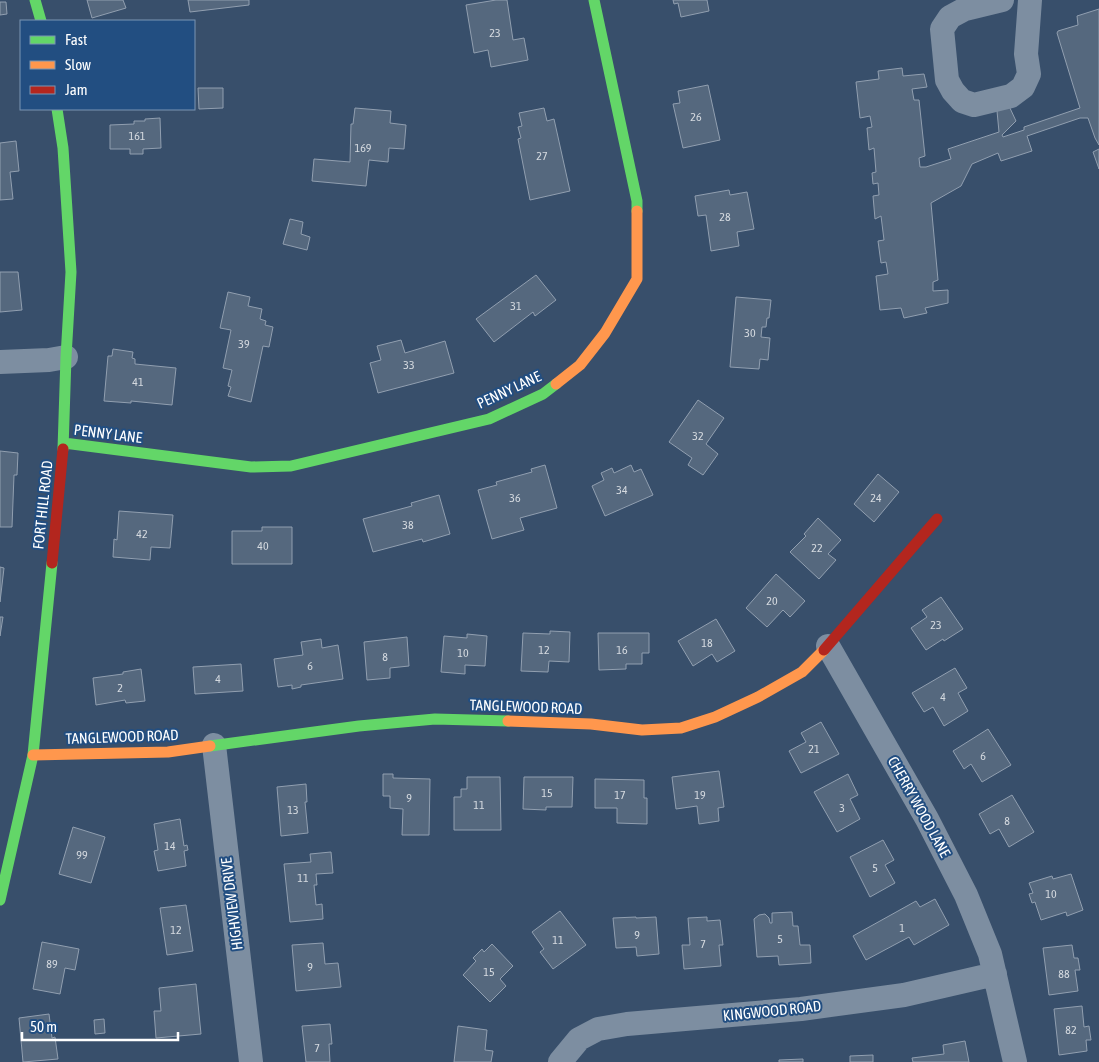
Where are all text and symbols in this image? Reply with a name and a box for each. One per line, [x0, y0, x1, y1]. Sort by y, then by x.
legend [20, 20, 195, 110]
house number: 23 [489, 26, 501, 40]
text: Fast [65, 31, 87, 48]
text: Slow [65, 56, 91, 73]
text: Jam [65, 81, 88, 98]
house number: 26 [690, 110, 702, 124]
house number: 161 [129, 129, 146, 143]
house number: 169 [355, 141, 372, 155]
house number: 27 [536, 149, 548, 163]
house number: 28 [719, 210, 731, 224]
house number: 31 [510, 299, 522, 313]
house number: 30 [744, 326, 756, 340]
house number: 39 [238, 337, 250, 351]
house number: 33 [403, 358, 415, 372]
street label: PENNY LANE [474, 367, 544, 412]
house number: 41 [132, 375, 144, 389]
street label: PENNY LANE [73, 421, 144, 446]
house number: 32 [692, 429, 704, 443]
street label: FORT HILL ROAD [29, 460, 56, 550]
house number: 34 [616, 483, 628, 497]
house number: 36 [509, 491, 521, 505]
house number: 24 [870, 491, 882, 505]
house number: 38 [402, 518, 414, 532]
house number: 42 [136, 527, 148, 541]
house number: 40 [257, 539, 269, 553]
house number: 22 [811, 541, 823, 555]
house number: 20 [766, 594, 778, 608]
house number: 23 [930, 618, 942, 632]
house number: 18 [701, 636, 713, 650]
house number: 12 [538, 643, 550, 657]
house number: 16 [616, 643, 628, 657]
house number: 10 [457, 646, 469, 660]
house number: 8 [382, 650, 388, 664]
house number: 6 [307, 659, 313, 673]
house number: 4 [215, 672, 221, 686]
house number: 2 [117, 681, 123, 695]
house number: 4 [940, 690, 946, 704]
street label: TANGLEWOOD ROAD [469, 696, 583, 717]
street label: TANGLEWOOD ROAD [65, 726, 179, 747]
house number: 21 [808, 742, 820, 756]
house number: 6 [980, 749, 986, 763]
street label: CHERRY WOOD LANE [885, 753, 954, 861]
house number: 15 [541, 786, 553, 800]
house number: 17 [614, 788, 626, 802]
house number: 19 [694, 788, 706, 802]
house number: 9 [406, 791, 412, 805]
house number: 11 [473, 798, 485, 812]
house number: 3 [839, 801, 845, 815]
house number: 13 [287, 803, 299, 817]
house number: 8 [1004, 814, 1010, 828]
house number: 14 [164, 839, 176, 853]
house number: 99 [76, 848, 88, 862]
street label: HIGHVIEW DRIVE [217, 856, 246, 951]
house number: 5 [872, 861, 878, 875]
house number: 11 [297, 871, 309, 885]
house number: 10 [1045, 887, 1057, 901]
house number: 1 [899, 921, 905, 935]
house number: 12 [170, 923, 182, 937]
house number: 9 [634, 928, 640, 942]
house number: 5 [777, 932, 783, 946]
house number: 11 [552, 933, 564, 947]
house number: 7 [700, 937, 706, 951]
house number: 89 [46, 957, 58, 971]
house number: 9 [307, 960, 313, 974]
house number: 15 [483, 965, 495, 979]
house number: 88 [1058, 967, 1070, 981]
street label: KINGWOOD ROAD [722, 997, 822, 1024]
scale bar [22, 1010, 179, 1042]
text: 50 m [30, 1018, 57, 1035]
house number: 82 [1065, 1023, 1077, 1037]
house number: 7 [314, 1041, 320, 1055]

